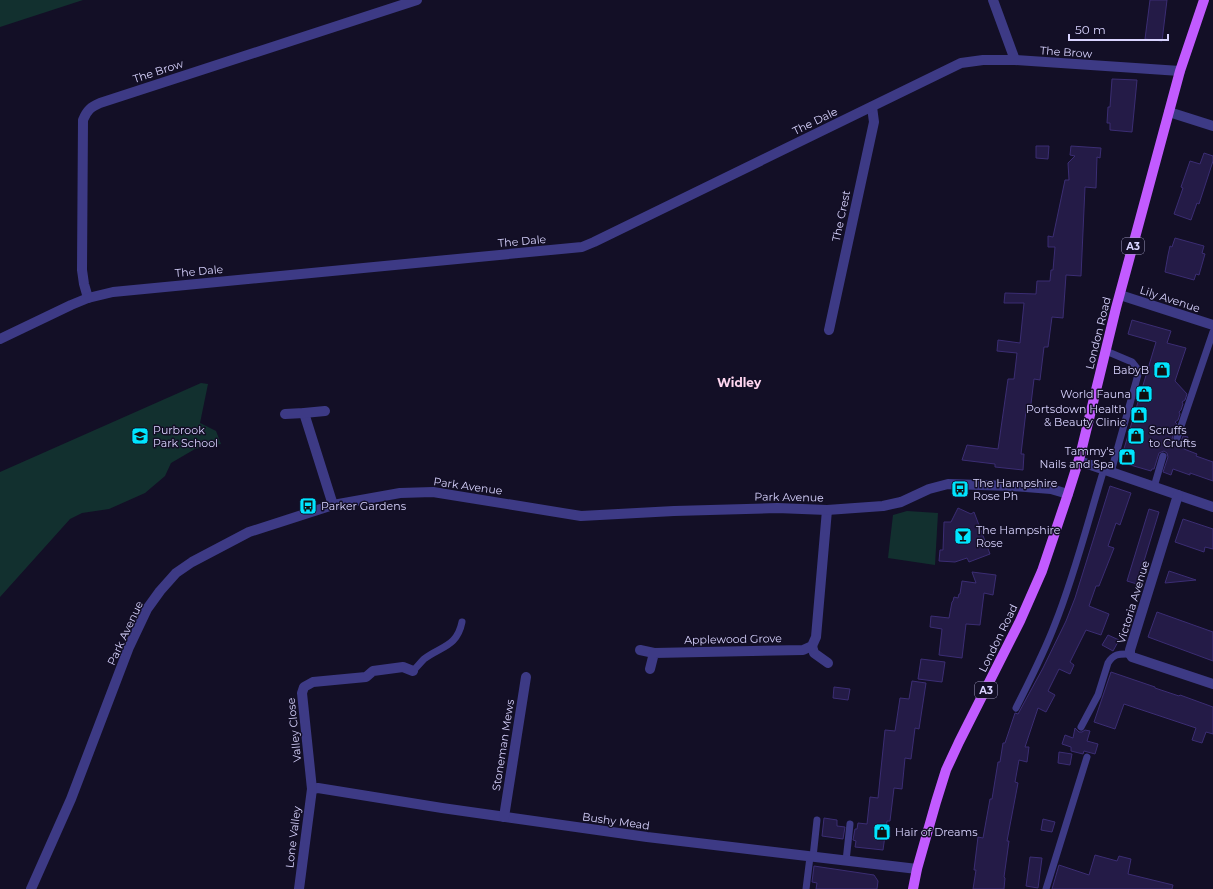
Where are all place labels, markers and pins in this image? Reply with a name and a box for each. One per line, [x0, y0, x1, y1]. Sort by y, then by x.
shop icon: BabyB [1152, 360, 1172, 380]
place label: BabyB [1113, 363, 1149, 377]
shop icon: World Fauna [1134, 384, 1154, 404]
place label: World Fauna [1060, 387, 1131, 401]
place label: Portsdown Health & Beauty Clinic [1026, 402, 1126, 429]
shop icon: Portsdown Health & Beauty Clinic [1129, 405, 1149, 425]
place label: Purbrook Park School [153, 423, 218, 450]
place label: Scruffs to Crufts [1149, 423, 1197, 450]
school or university icon: Purbrook Park School [130, 426, 150, 446]
shop icon: Scruffs to Crufts [1126, 426, 1146, 446]
place label: Tammy's Nails and Spa [1039, 444, 1115, 471]
shop icon: Tammy's Nails and Spa [1117, 447, 1137, 467]
place label: The Hampshire Rose Ph [973, 476, 1058, 503]
bus stop icon: The Hampshire Rose Ph [950, 479, 970, 499]
bus stop icon: Parker Gardens [298, 496, 318, 516]
place label: Parker Gardens [321, 499, 407, 513]
place label: The Hampshire Rose [976, 523, 1061, 550]
bar icon: The Hampshire Rose [953, 526, 973, 546]
shop icon: Hair of Dreams [872, 822, 892, 842]
place label: Hair of Dreams [895, 825, 978, 839]

